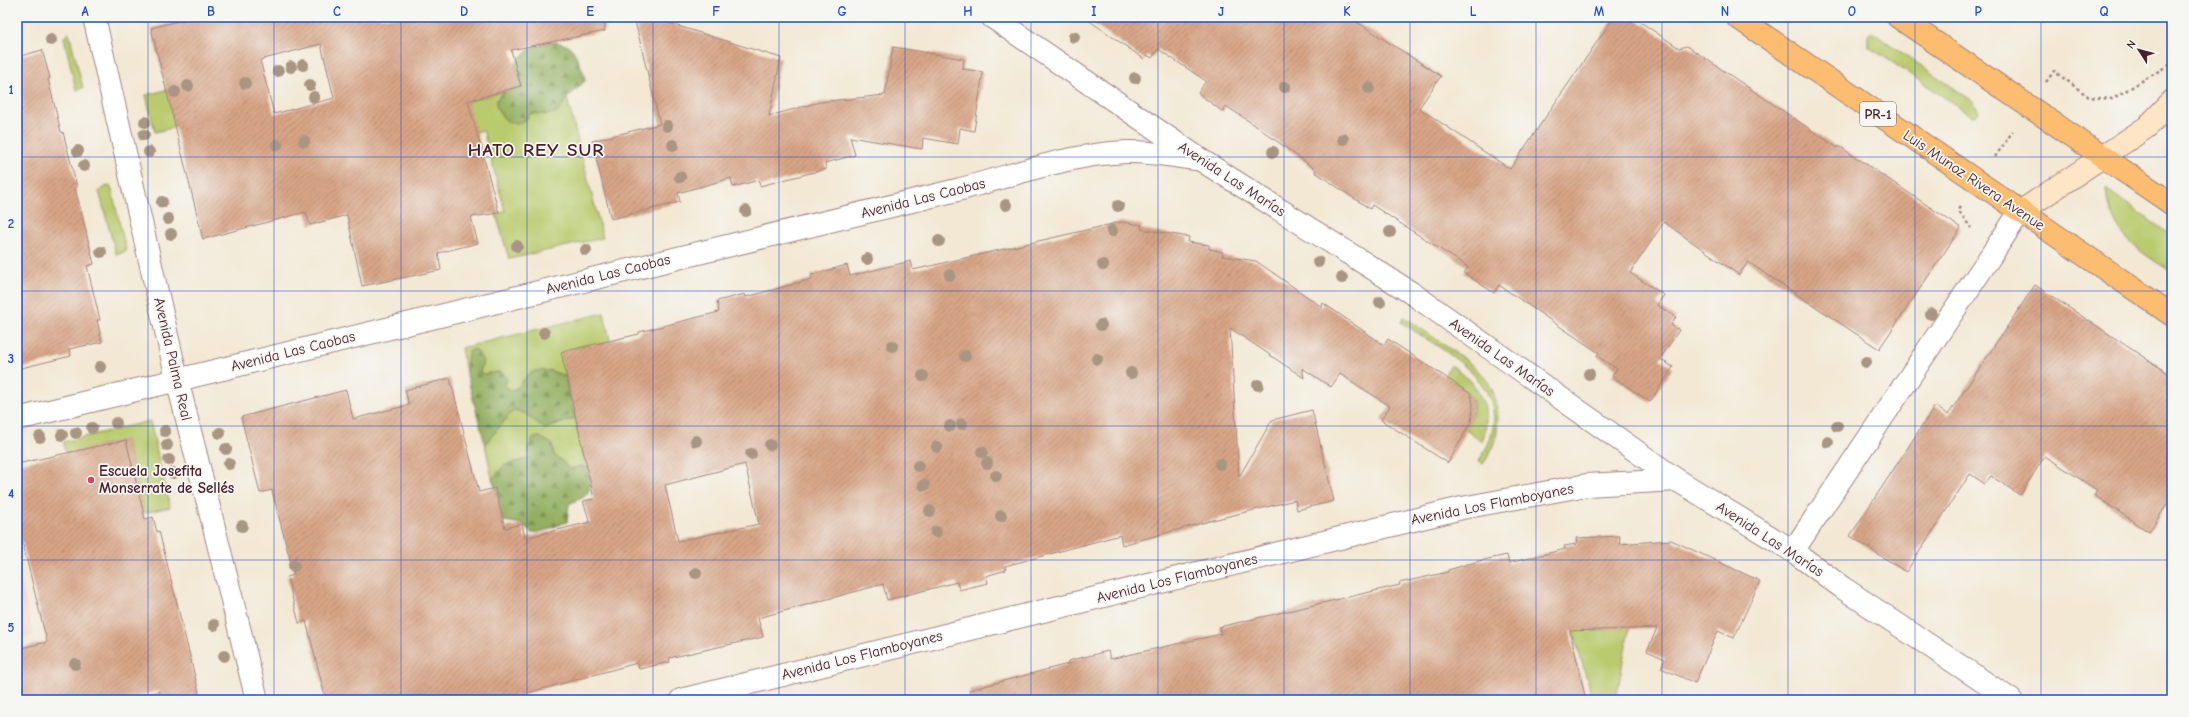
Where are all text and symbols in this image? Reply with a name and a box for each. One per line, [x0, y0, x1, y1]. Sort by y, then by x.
text: A [81, 4, 89, 19]
text: B [207, 4, 215, 19]
text: C [333, 4, 341, 19]
text: D [460, 4, 468, 19]
text: E [586, 4, 594, 19]
text: F [712, 4, 720, 19]
text: G [837, 4, 847, 19]
text: H [963, 4, 973, 19]
text: I [1091, 4, 1097, 19]
text: J [1218, 4, 1224, 19]
text: K [1343, 4, 1351, 19]
text: L [1470, 4, 1477, 19]
text: M [1594, 4, 1605, 19]
text: N [1721, 4, 1729, 19]
text: O [1848, 4, 1856, 19]
text: P [1974, 4, 1982, 19]
text: Q [2099, 4, 2109, 19]
north arrow [2119, 30, 2159, 70]
text: N [2124, 38, 2139, 51]
text: 1 [8, 82, 14, 97]
road number: PR-1 [1860, 102, 1896, 126]
street label: Luis Munoz Rivera Avenue [1900, 126, 2049, 234]
street label: Avenida Las Marías [1175, 138, 1289, 220]
district label: HATO REY SUR [468, 139, 604, 161]
street label: Avenida Las Caobas [859, 174, 987, 222]
text: 2 [8, 216, 14, 231]
street label: Avenida Las Caobas [544, 250, 672, 298]
street label: Avenida Palma Real [150, 296, 196, 422]
street label: Avenida Las Marías [1446, 314, 1558, 400]
street label: Avenida Las Caobas [229, 327, 357, 375]
text: 3 [8, 351, 14, 366]
place label: Escuela Josefita Monserrate de Sellés [99, 462, 234, 497]
marker: Escuela Josefita Monserrate de Sellés [86, 475, 96, 485]
street label: Avenida Los Flamboyanes [1409, 479, 1575, 529]
text: 4 [8, 486, 14, 501]
street label: Avenida Las Marías [1713, 498, 1827, 580]
street label: Avenida Los Flamboyanes [1095, 549, 1259, 607]
text: 5 [8, 620, 15, 635]
street label: Avenida Los Flamboyanes [780, 626, 944, 684]

